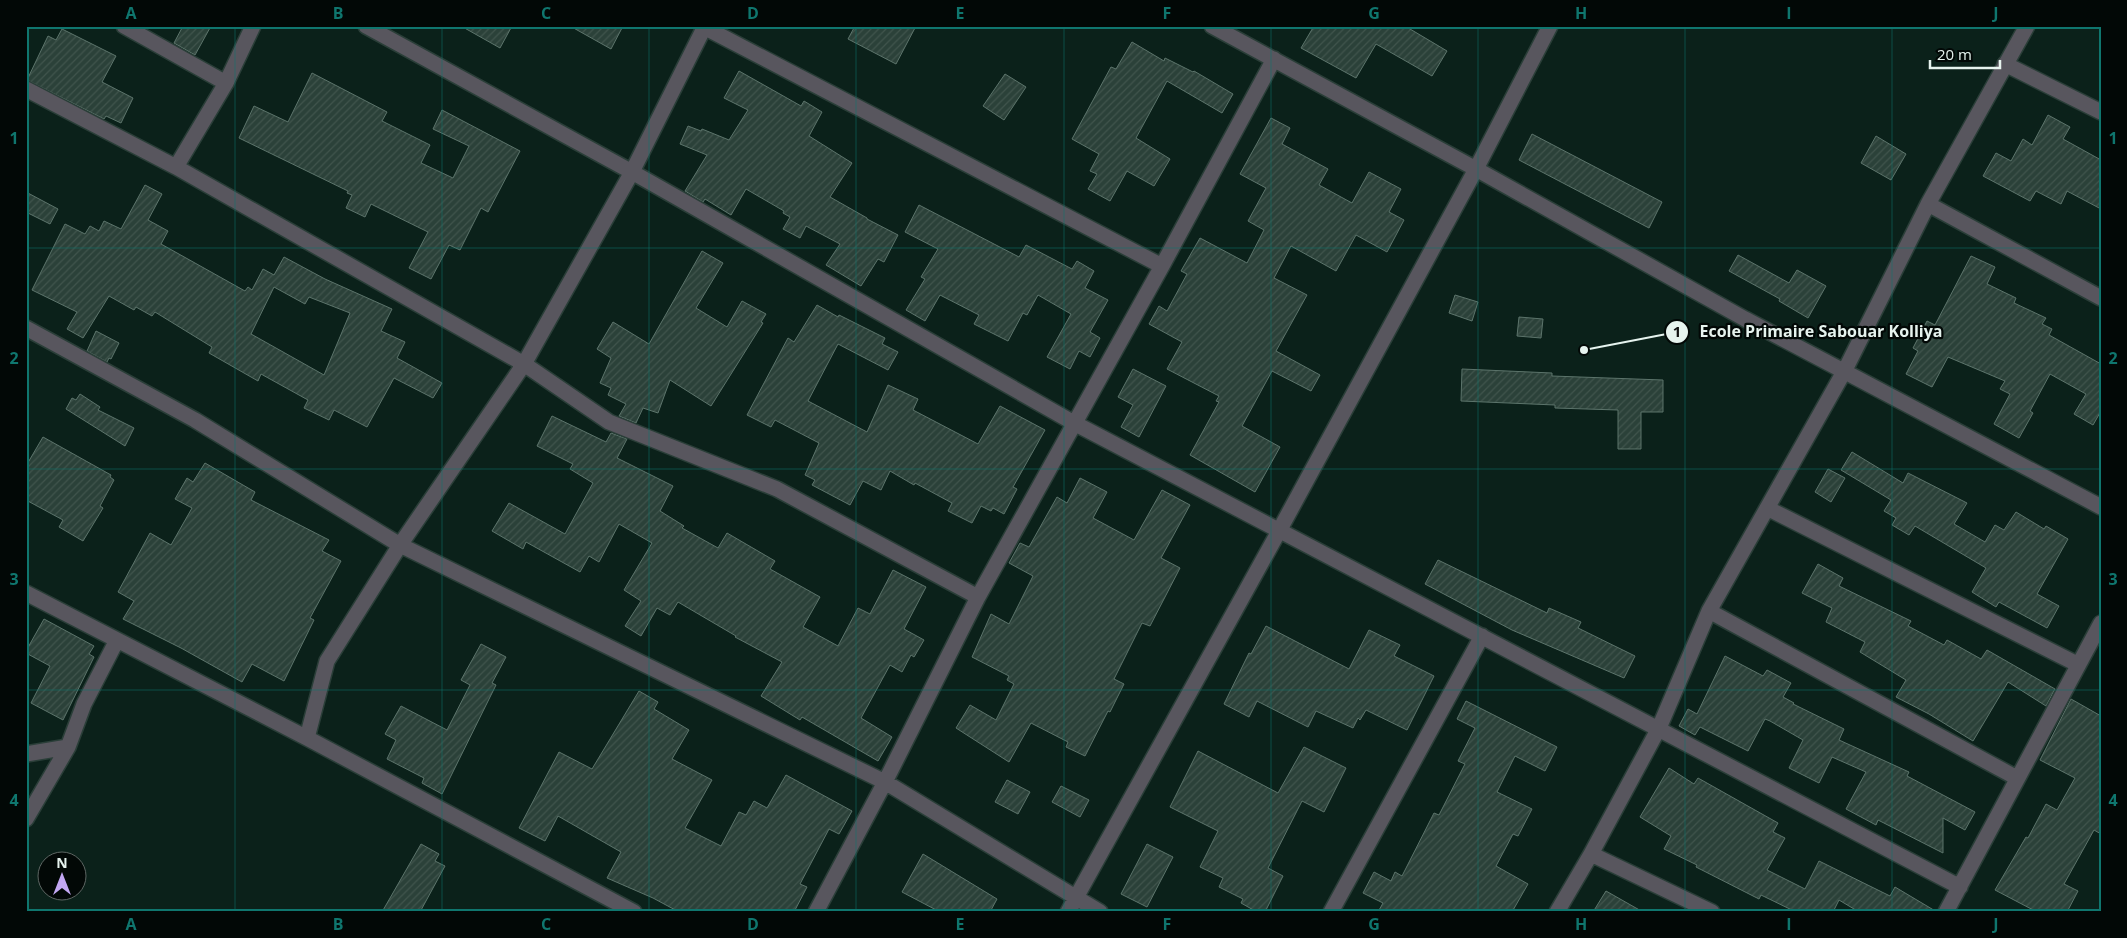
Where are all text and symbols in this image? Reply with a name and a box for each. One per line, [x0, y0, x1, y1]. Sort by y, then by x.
text: A [125, 2, 137, 24]
text: B [333, 2, 343, 24]
text: C [541, 2, 551, 24]
text: D [747, 2, 759, 24]
text: E [956, 2, 965, 24]
text: F [1163, 2, 1171, 24]
text: G [1368, 2, 1380, 24]
text: H [1575, 2, 1587, 24]
text: I [1786, 2, 1792, 24]
text: J [1991, 2, 1999, 24]
scale bar [1930, 38, 2000, 70]
text: 20 m [1937, 44, 1972, 64]
text: 1 [9, 127, 19, 149]
text: 1 [2108, 127, 2118, 149]
callout: Ecole Primaire Sabouar Kolliya [1664, 316, 1952, 347]
text: Ecole Primaire Sabouar Kolliya [1700, 320, 1942, 342]
text: 1 [1673, 321, 1681, 341]
text: 2 [9, 347, 19, 369]
text: 2 [2108, 347, 2118, 369]
text: 3 [9, 568, 19, 590]
text: 3 [2108, 568, 2118, 590]
text: 4 [9, 789, 19, 811]
text: 4 [2108, 789, 2118, 811]
north arrow [38, 850, 88, 900]
text: N [56, 853, 68, 872]
text: A [125, 913, 137, 935]
text: B [333, 913, 343, 935]
text: C [541, 913, 551, 935]
text: D [747, 913, 759, 935]
text: E [956, 913, 965, 935]
text: F [1163, 913, 1171, 935]
text: G [1368, 913, 1380, 935]
text: H [1575, 913, 1587, 935]
text: I [1786, 913, 1792, 935]
text: J [1991, 913, 1999, 935]

